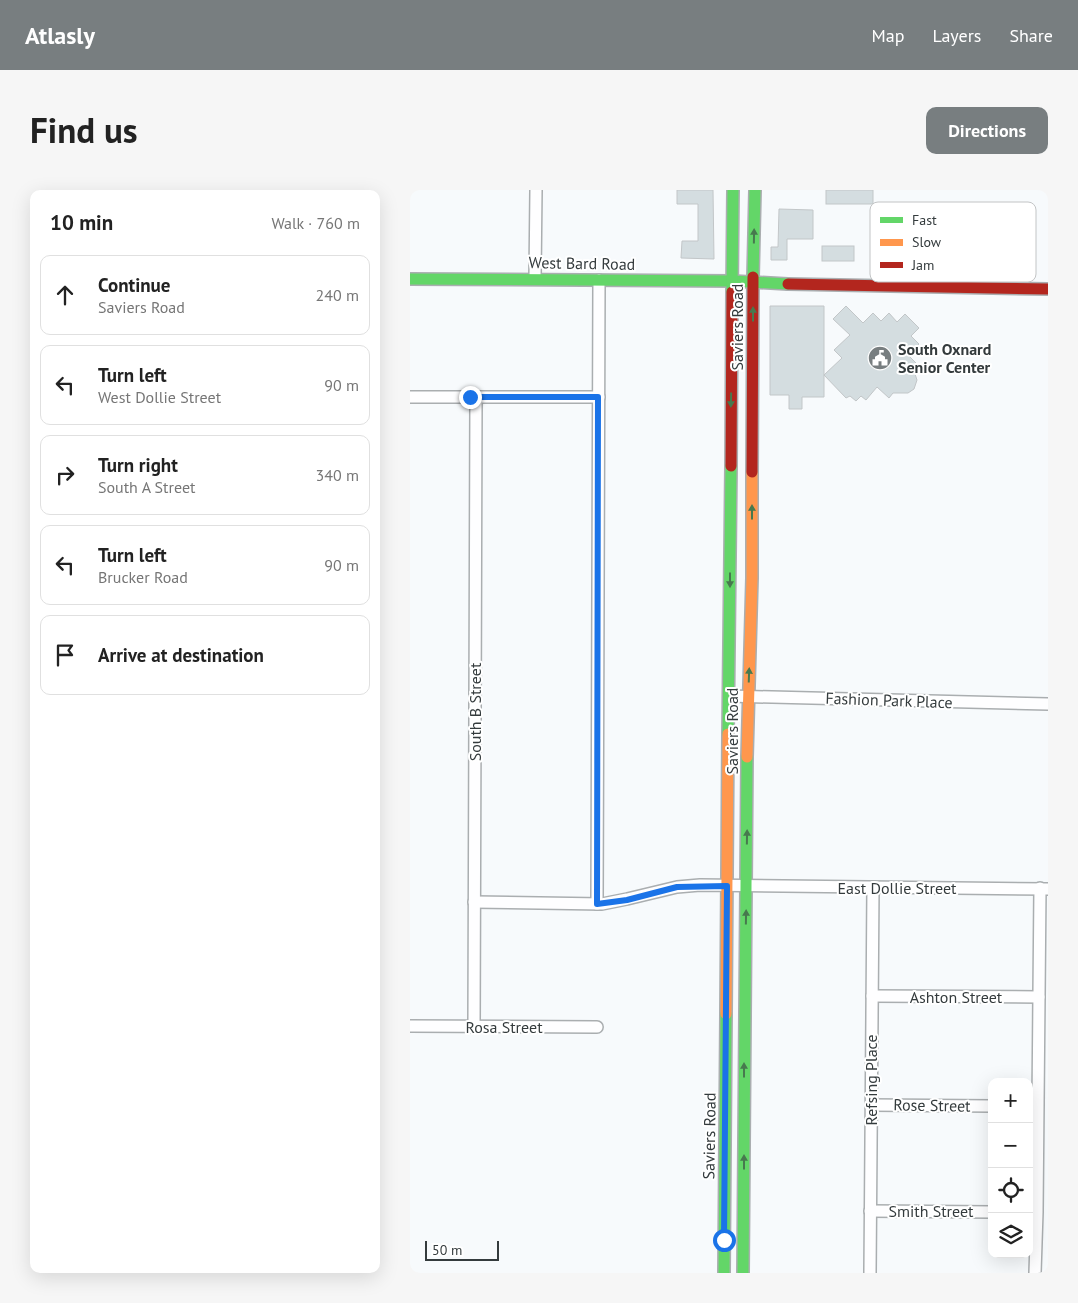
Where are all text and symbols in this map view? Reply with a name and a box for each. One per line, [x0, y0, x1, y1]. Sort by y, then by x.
text: Atlasly [25, 20, 95, 51]
text: Map [872, 24, 904, 47]
text: Layers [932, 24, 981, 47]
text: Share [1009, 24, 1053, 47]
text: Find us [30, 107, 138, 153]
button: Directions [926, 107, 1048, 154]
legend [870, 202, 1036, 282]
text: 10 min [50, 209, 113, 236]
text: Fast [912, 211, 937, 229]
text: Walk · 760 m [271, 213, 360, 233]
one-way arrow [750, 228, 758, 244]
text: Slow [912, 233, 942, 251]
street label: West Bard Road [529, 252, 635, 274]
text: Jam [911, 256, 934, 274]
text: Continue [98, 273, 170, 297]
icon: ahead [51, 281, 79, 309]
street label: Saviers Road [727, 284, 747, 370]
text: 240 m [316, 285, 359, 305]
text: Saviers Road [98, 297, 185, 317]
one-way arrow [749, 306, 757, 322]
place label: South Oxnard Senior Center [898, 339, 991, 377]
public building icon: South Oxnard Senior Center [867, 345, 893, 371]
text: Turn left [98, 363, 167, 387]
icon: left [51, 371, 79, 399]
text: 90 m [324, 375, 359, 395]
route end [459, 386, 482, 409]
text: West Dollie Street [98, 387, 221, 407]
one-way arrow [727, 392, 735, 408]
text: Turn right [98, 453, 178, 477]
icon: right [51, 461, 79, 489]
text: 340 m [316, 465, 359, 485]
text: South A Street [98, 477, 195, 497]
one-way arrow [748, 504, 756, 520]
text: Turn left [98, 543, 167, 567]
icon: left [51, 551, 79, 579]
text: 90 m [324, 555, 359, 575]
text: Brucker Road [98, 567, 188, 587]
one-way arrow [726, 572, 734, 588]
icon: arrive [51, 641, 79, 669]
text: Arrive at destination [98, 643, 264, 667]
street label: South B Street [465, 662, 485, 761]
one-way arrow [745, 666, 753, 682]
street label: Saviers Road [722, 688, 742, 774]
street label: Fashion Park Place [825, 688, 953, 712]
one-way arrow [743, 829, 751, 845]
street label: East Dollie Street [838, 878, 957, 898]
one-way arrow [742, 908, 750, 924]
street label: Ashton Street [910, 987, 1003, 1007]
street label: Rosa Street [465, 1017, 543, 1037]
street label: Refsing Place [861, 1034, 881, 1126]
one-way arrow [740, 1062, 748, 1078]
map controls [988, 1078, 1033, 1258]
button: + [988, 1078, 1033, 1123]
street label: Saviers Road [698, 1092, 720, 1180]
street label: Rose Street [893, 1094, 971, 1116]
button: − [988, 1123, 1033, 1168]
one-way arrow [740, 1153, 748, 1169]
button: locate [988, 1168, 1033, 1213]
street label: Smith Street [888, 1201, 974, 1221]
button: layers [988, 1213, 1033, 1258]
route start [713, 1229, 736, 1252]
scale bar [425, 1238, 499, 1261]
text: 50 m [432, 1241, 462, 1259]

